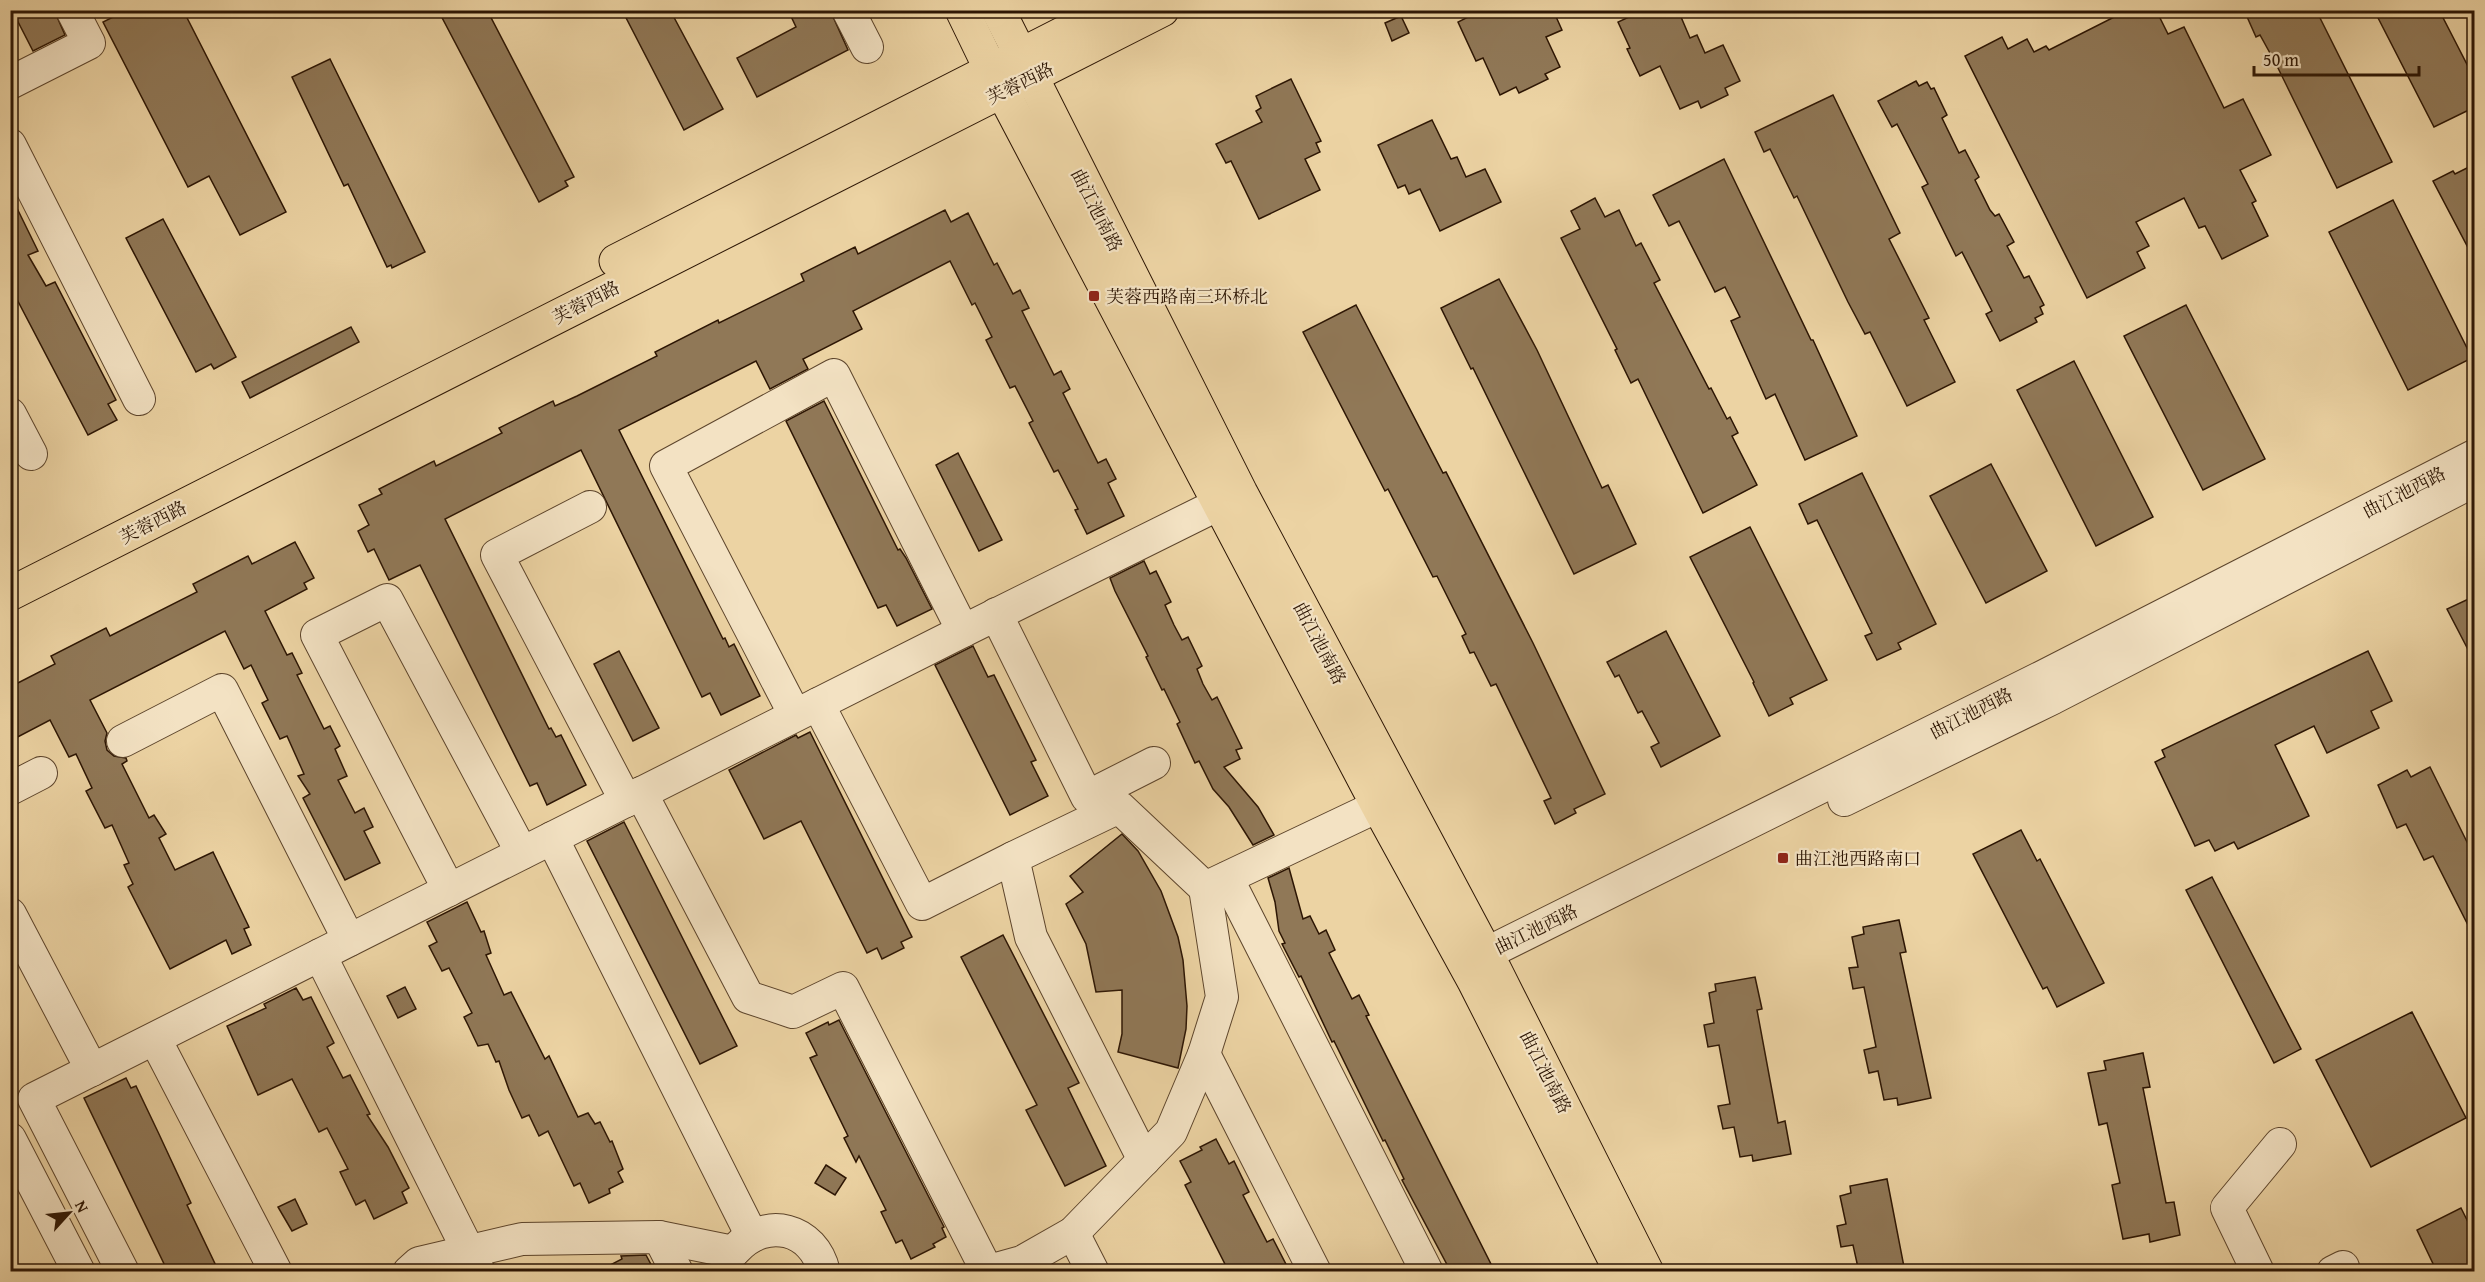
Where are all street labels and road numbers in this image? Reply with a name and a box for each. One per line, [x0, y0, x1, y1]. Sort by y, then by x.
street label: 芙蓉西路 [982, 55, 1058, 111]
street label: 曲江池南路 [1065, 164, 1129, 256]
street label: 芙蓉西路 [548, 274, 624, 330]
street label: 曲江池西路 [2358, 460, 2450, 524]
street label: 芙蓉西路 [115, 494, 191, 550]
street label: 曲江池南路 [1287, 597, 1353, 689]
street label: 曲江池西路 [1925, 681, 2017, 745]
street label: 曲江池西路 [1490, 897, 1582, 961]
street label: 曲江池南路 [1514, 1026, 1578, 1118]

